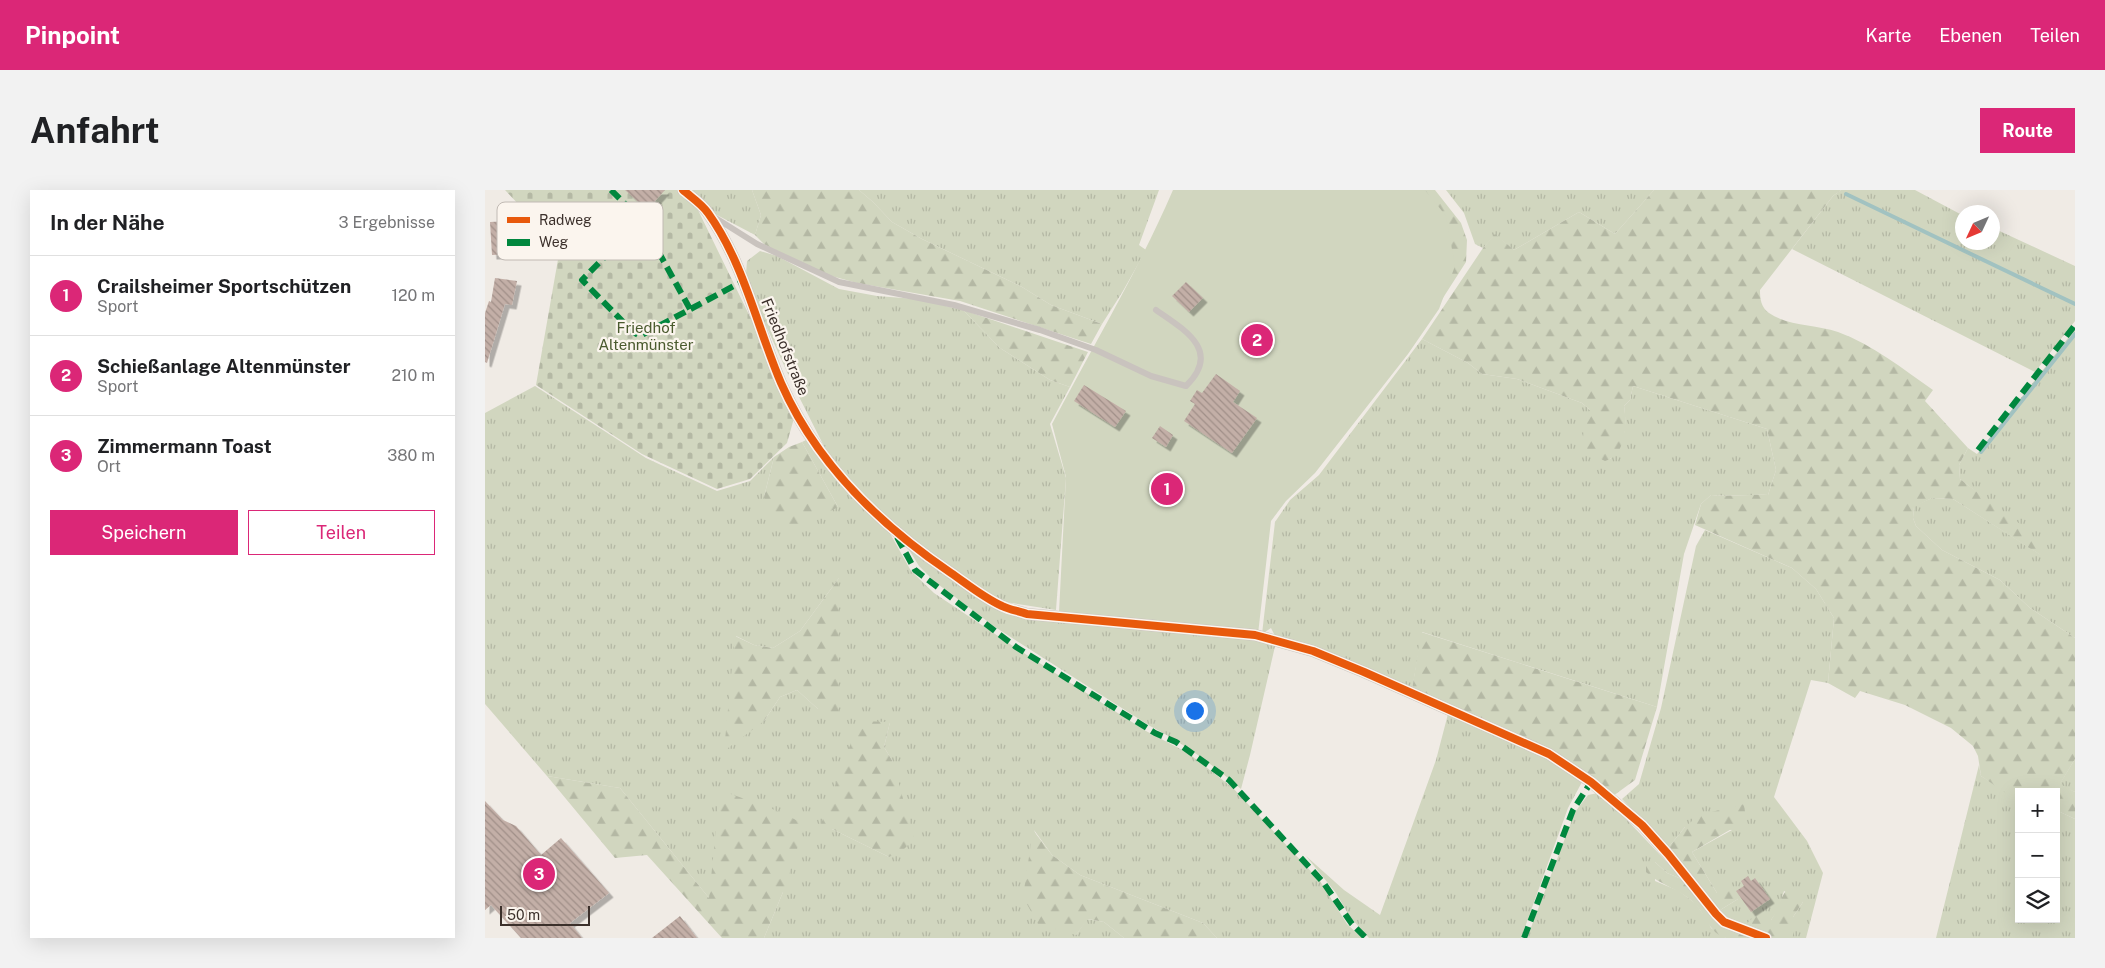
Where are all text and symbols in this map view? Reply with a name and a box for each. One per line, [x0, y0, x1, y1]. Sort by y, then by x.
text: Pinpoint [25, 21, 120, 49]
text: Karte [1866, 25, 1911, 46]
text: Ebenen [1939, 25, 2002, 46]
text: Teilen [2030, 25, 2080, 46]
button: Route [1980, 108, 2075, 153]
text: Anfahrt [30, 110, 160, 151]
legend [497, 202, 663, 260]
north arrow [1955, 205, 2000, 250]
text: In der Nähe [50, 210, 165, 235]
text: Radweg [539, 212, 592, 228]
text: 3 Ergebnisse [339, 213, 435, 232]
text: Weg [539, 234, 569, 250]
text: Crailsheimer Sportschützen [97, 275, 351, 297]
text: 1 [63, 286, 69, 305]
text: 120 m [391, 286, 435, 305]
street label: Friedhofstraße [758, 296, 813, 398]
text: Sport [97, 297, 139, 316]
park label: Friedhof Altenmünster [598, 319, 694, 353]
pin: 2 [1241, 321, 1273, 359]
text: Schießanlage Altenmünster [97, 355, 351, 377]
text: 2 [61, 366, 71, 385]
text: 210 m [391, 366, 435, 385]
text: Sport [97, 377, 139, 396]
text: Zimmermann Toast [97, 435, 272, 457]
text: 3 [61, 446, 71, 465]
text: 380 m [387, 446, 435, 465]
text: Ort [97, 457, 121, 476]
pin: 1 [1151, 470, 1183, 508]
button: Speichern [50, 510, 238, 555]
button: Teilen [248, 510, 435, 555]
your location [1182, 698, 1208, 724]
map controls [2015, 788, 2060, 923]
button: + [2015, 788, 2060, 833]
button: − [2015, 833, 2060, 878]
pin: 3 [523, 855, 555, 893]
button: layers [2015, 878, 2060, 923]
scale bar [500, 903, 590, 926]
text: 50 m [507, 907, 540, 923]

